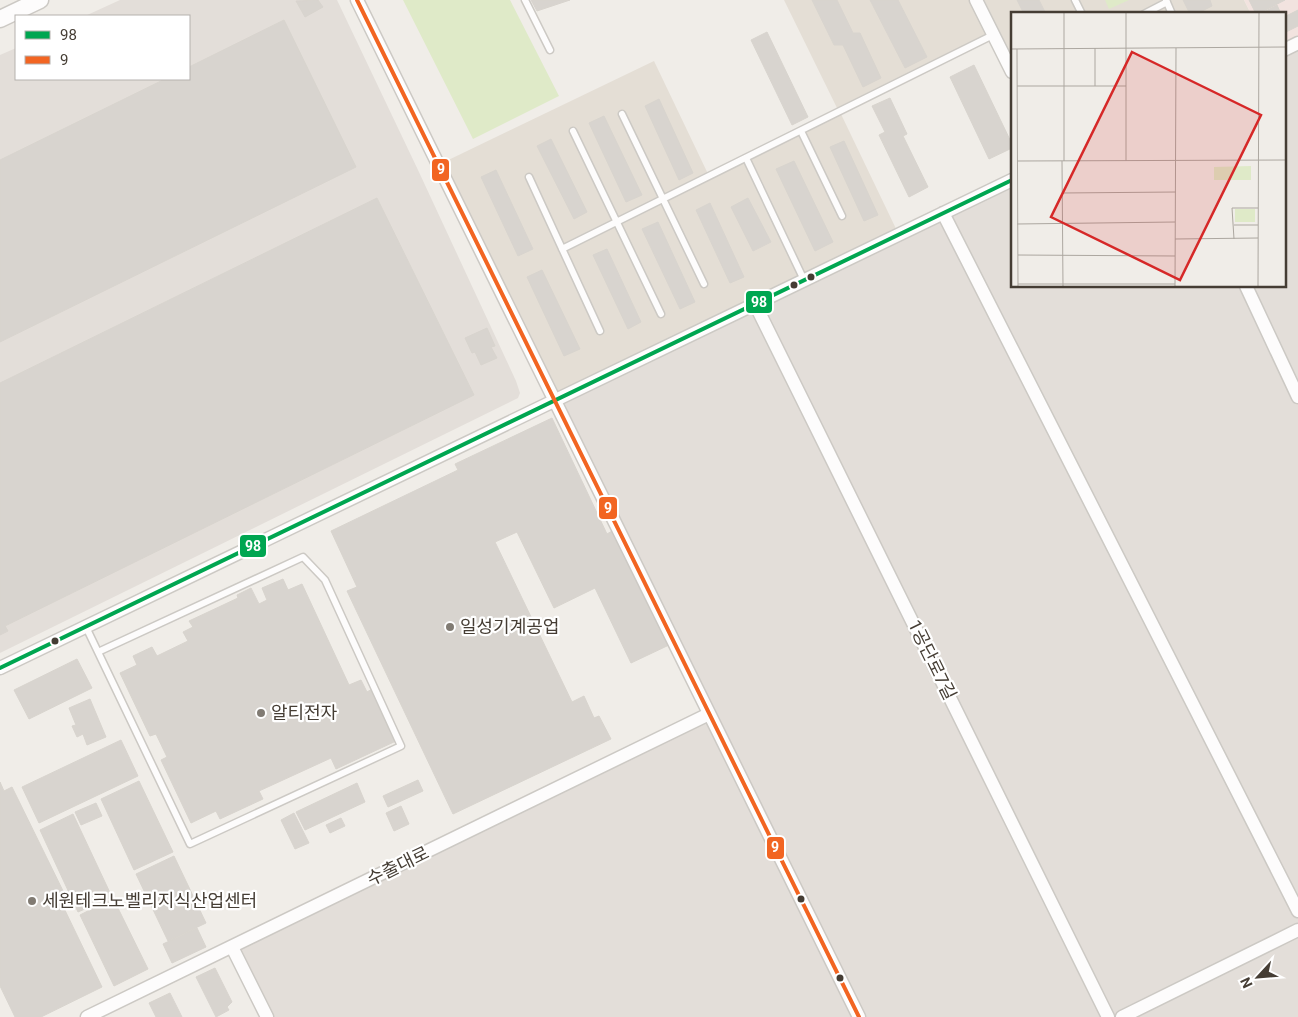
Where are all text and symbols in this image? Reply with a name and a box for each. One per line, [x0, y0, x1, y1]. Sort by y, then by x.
inset map [1011, 12, 1286, 288]
legend [15, 15, 190, 80]
text: 98 [60, 26, 77, 44]
text: 9 [60, 51, 68, 69]
line badge: 9 [431, 158, 450, 182]
text: 9 [437, 161, 445, 177]
unlabelled marker [806, 272, 816, 282]
unlabelled marker [789, 280, 799, 290]
line badge: 98 [745, 290, 773, 314]
text: 98 [751, 294, 767, 310]
line badge: 9 [598, 496, 618, 520]
text: 9 [604, 500, 612, 516]
line badge: 98 [239, 534, 267, 558]
text: 98 [245, 538, 261, 554]
place label: 일성기계공업 [460, 616, 559, 637]
street label: 1공단로7길 [904, 616, 961, 703]
marker: 일성기계공업 [444, 621, 456, 633]
unlabelled marker [50, 636, 60, 646]
place label: 알티전자 [271, 702, 338, 723]
marker: 알티전자 [255, 707, 267, 719]
line badge: 9 [766, 836, 785, 860]
text: 9 [771, 839, 779, 855]
street label: 수출대로 [363, 842, 432, 890]
place label: 세원테크노벨리지식산업센터 [42, 890, 257, 911]
unlabelled marker [796, 894, 806, 904]
marker: 세원테크노벨리지식산업센터 [26, 895, 38, 907]
north arrow [1233, 952, 1283, 1002]
unlabelled marker [835, 973, 845, 983]
text: N [1237, 975, 1256, 991]

